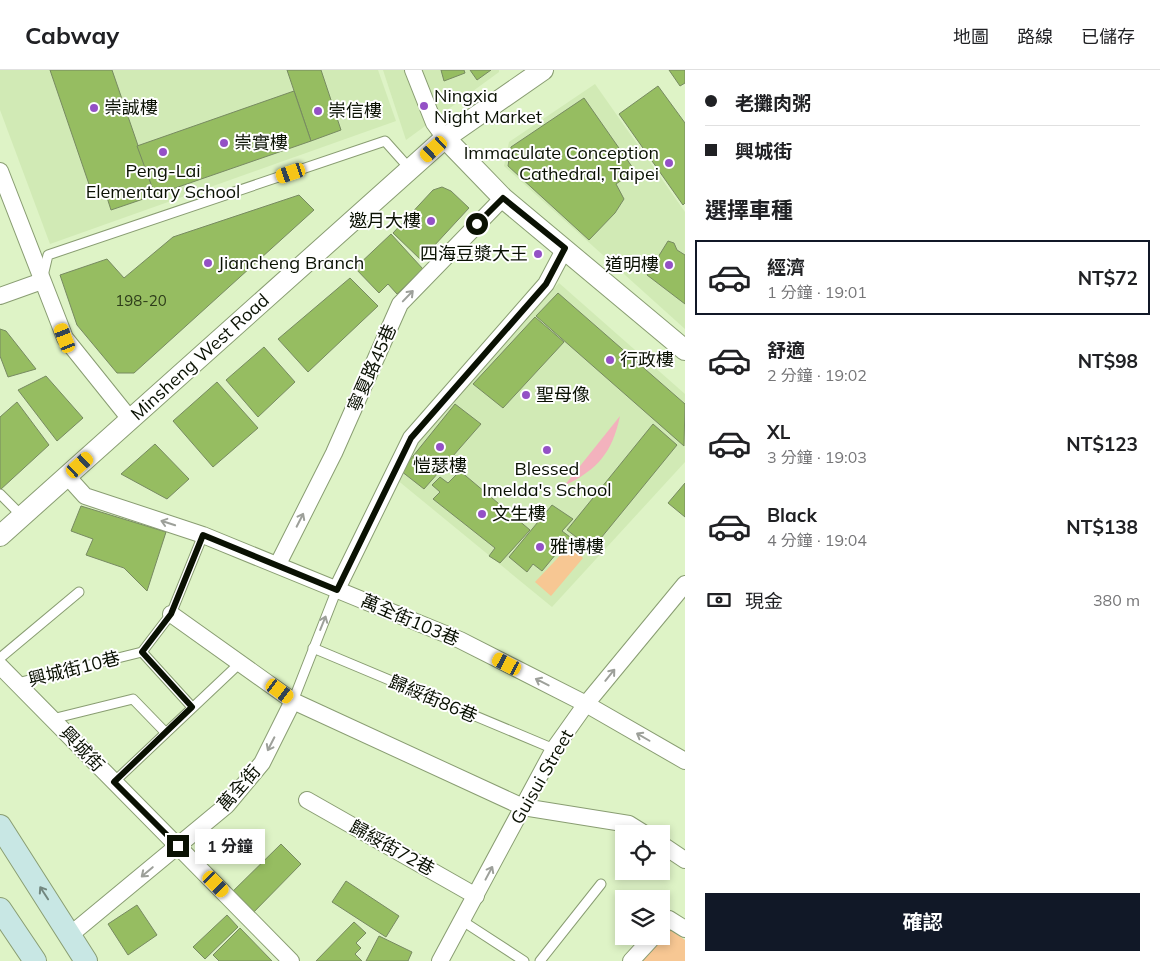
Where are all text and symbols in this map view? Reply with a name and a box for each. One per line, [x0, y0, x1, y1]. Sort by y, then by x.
text: Cabway [25, 20, 119, 50]
text: 地圖 [953, 25, 989, 48]
text: 路線 [1017, 25, 1053, 48]
text: 已儲存 [1081, 25, 1135, 48]
place label: Ningxia Night Market [434, 84, 542, 128]
text: 老攤肉粥 [735, 91, 811, 115]
place label: 崇誠樓 [104, 96, 158, 119]
place label: 崇信樓 [328, 99, 382, 122]
marker: Ningxia Night Market [418, 100, 430, 112]
marker: 崇誠樓 [88, 102, 100, 114]
marker: 崇信樓 [312, 105, 324, 117]
place label: 崇實樓 [234, 131, 288, 154]
car [417, 133, 450, 165]
marker: 崇實樓 [218, 137, 230, 149]
text: 興城街 [735, 139, 792, 163]
place label: Immaculate Conception Cathedral, Taipei [464, 141, 659, 185]
marker: Peng-Lai Elementary School [157, 146, 169, 158]
marker: Immaculate Conception Cathedral, Taipei [663, 157, 675, 169]
place label: Peng-Lai Elementary School [86, 159, 240, 203]
car [274, 161, 307, 185]
text: 選擇車種 [705, 196, 793, 224]
place label: 邀月大樓 [349, 209, 421, 232]
route start [466, 213, 488, 235]
marker: 邀月大樓 [425, 215, 437, 227]
place label: 四海豆漿大王 [420, 242, 528, 265]
marker: 四海豆漿大王 [532, 248, 544, 260]
place label: Jiancheng Branch [218, 251, 364, 274]
place label: 道明樓 [605, 253, 659, 276]
icon: car [707, 255, 752, 300]
text: 經濟 [767, 255, 805, 279]
marker: Jiancheng Branch [202, 257, 214, 269]
marker: 道明樓 [663, 259, 675, 271]
text: NT$72 [1078, 266, 1138, 290]
text: 1 分鐘 · 19:01 [767, 282, 867, 302]
street label: Minsheng West Road [126, 288, 274, 425]
one-way arrow [402, 289, 414, 302]
house number: 198-20 [115, 291, 167, 310]
street label: 寧夏路45巷 [342, 320, 401, 415]
car [52, 321, 77, 355]
icon: car [707, 338, 752, 383]
text: 舒適 [767, 338, 805, 362]
place label: 行政樓 [620, 348, 674, 371]
text: NT$98 [1078, 349, 1138, 373]
marker: 行政樓 [604, 354, 616, 366]
text: 2 分鐘 · 19:02 [767, 365, 867, 385]
place label: 聖母像 [536, 383, 590, 406]
marker: 聖母像 [520, 389, 532, 401]
text: XL [767, 420, 790, 444]
icon: car [707, 421, 752, 466]
text: NT$123 [1066, 432, 1138, 456]
marker: 愷瑟樓 [434, 441, 446, 453]
marker: Blessed Imelda's School [541, 444, 553, 456]
text: 3 分鐘 · 19:03 [767, 447, 867, 467]
car [63, 449, 96, 481]
place label: 愷瑟樓 [413, 454, 467, 477]
place label: Blessed Imelda's School [482, 457, 612, 501]
place label: 文生樓 [492, 502, 546, 525]
text: Black [767, 503, 817, 527]
icon: car [707, 504, 752, 549]
marker: 文生樓 [476, 508, 488, 520]
one-way arrow [296, 513, 305, 528]
text: NT$138 [1066, 515, 1138, 539]
one-way arrow [160, 518, 176, 528]
text: 4 分鐘 · 19:04 [767, 530, 867, 550]
place label: 雅博樓 [550, 535, 604, 558]
marker: 雅博樓 [534, 541, 546, 553]
icon: cash [705, 586, 733, 614]
street label: 萬全街103巷 [358, 589, 463, 651]
text: 現金 [745, 589, 783, 613]
text: 380 m [1093, 590, 1140, 610]
one-way arrow [319, 616, 329, 631]
street label: 興城街10巷 [26, 646, 122, 691]
car [490, 651, 523, 677]
one-way arrow [604, 669, 615, 682]
street label: 歸綏街86巷 [386, 670, 481, 727]
car [263, 676, 296, 706]
one-way arrow [535, 677, 550, 687]
street label: 興城街 [55, 721, 109, 776]
street label: Guisui Street [505, 725, 578, 828]
one-way arrow [635, 732, 650, 742]
one-way arrow [266, 736, 275, 751]
street label: 萬全街 [212, 760, 265, 816]
street label: 歸綏街72巷 [346, 815, 439, 880]
map controls [615, 825, 670, 945]
button: locate [615, 825, 670, 880]
callout: 1 分鐘 [196, 828, 266, 864]
route end [167, 835, 189, 857]
text: 1 分鐘 [207, 836, 253, 856]
one-way arrow [484, 865, 494, 880]
one-way arrow [141, 867, 154, 878]
car [200, 868, 231, 900]
one-way arrow [38, 887, 48, 901]
button: layers [615, 890, 670, 945]
button: 確認 [705, 893, 1140, 951]

